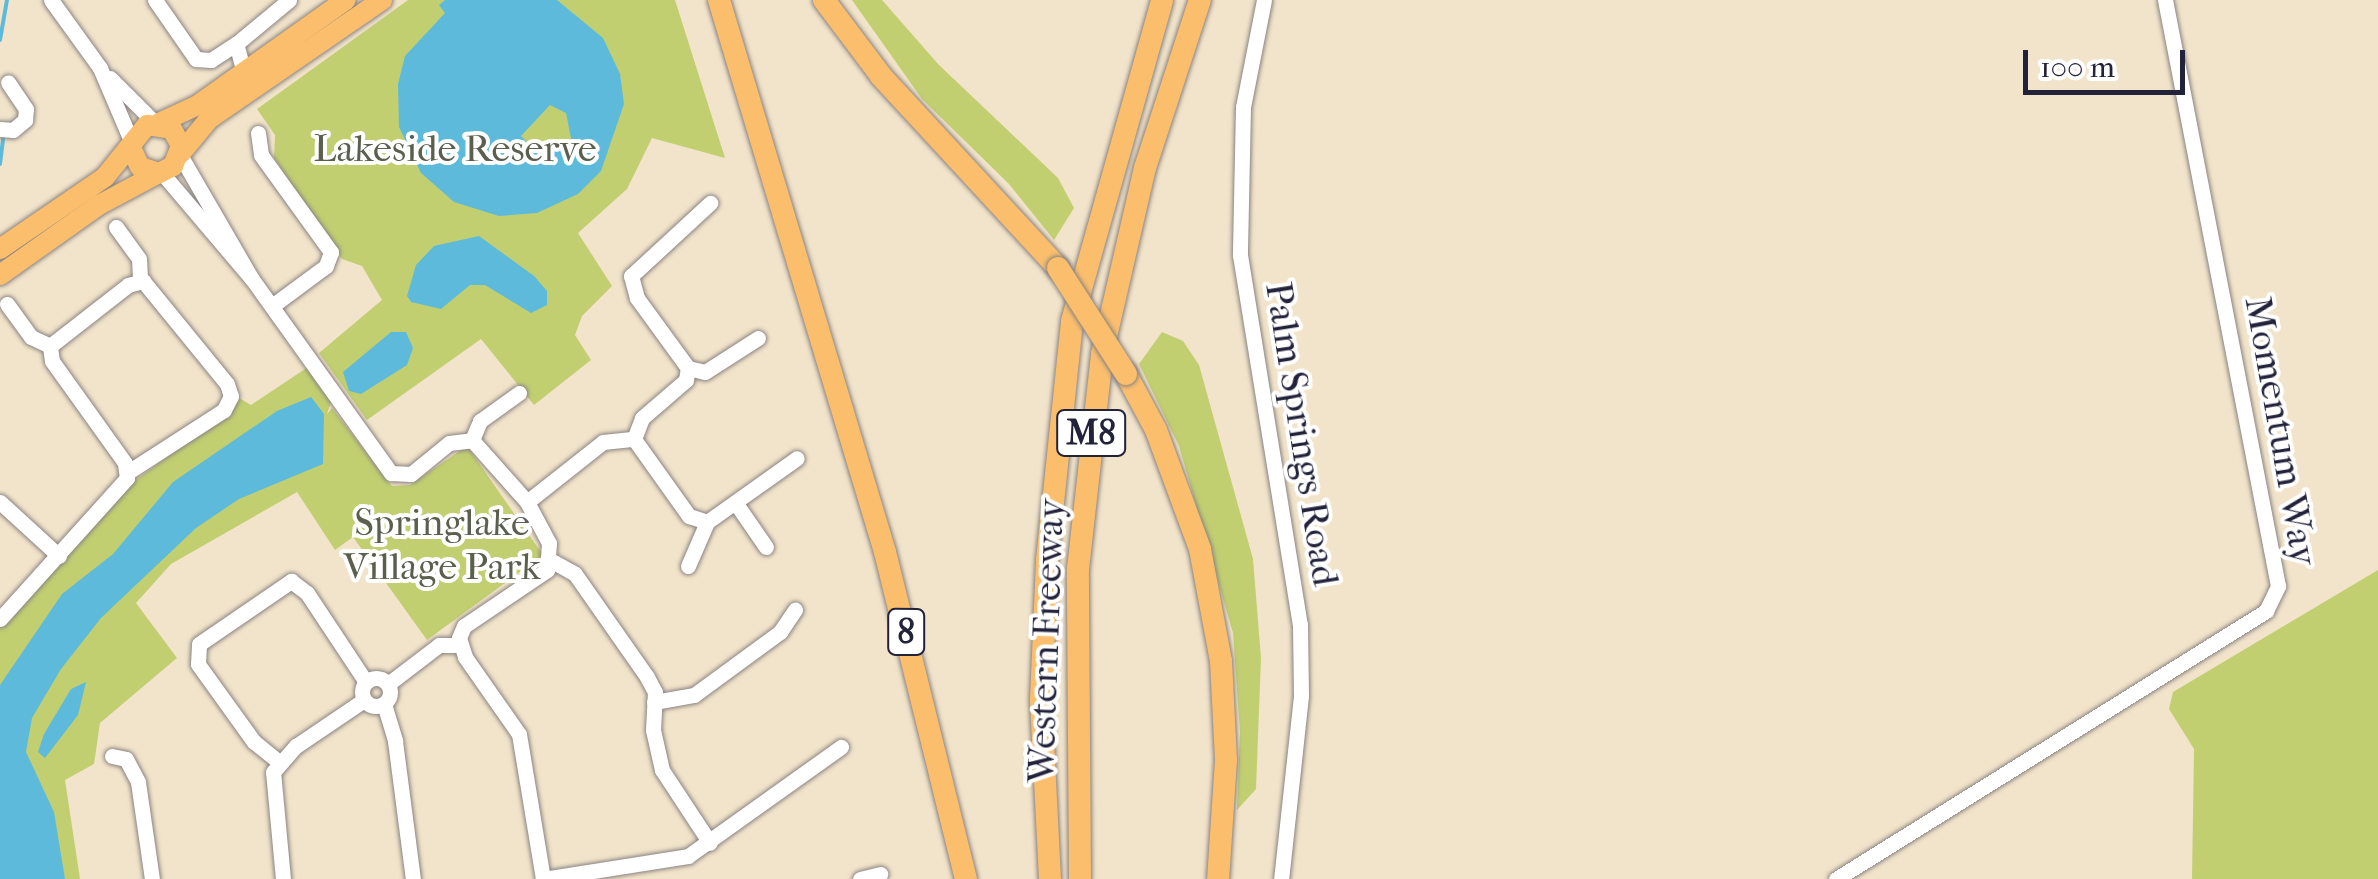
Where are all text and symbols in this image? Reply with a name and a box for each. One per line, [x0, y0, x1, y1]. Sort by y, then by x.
scale bar [2028, 30, 2190, 92]
text: 100 m [2040, 50, 2115, 85]
park label: Lakeside Reserve [314, 126, 596, 172]
street label: Palm Springs Road [1255, 279, 1349, 589]
street label: Momentum Way [2235, 293, 2327, 569]
road number: M8 [1056, 403, 1126, 463]
street label: Western Freeway [1018, 498, 1074, 784]
park label: Springlake Village Park [343, 500, 541, 590]
road number: 8 [886, 602, 926, 662]

